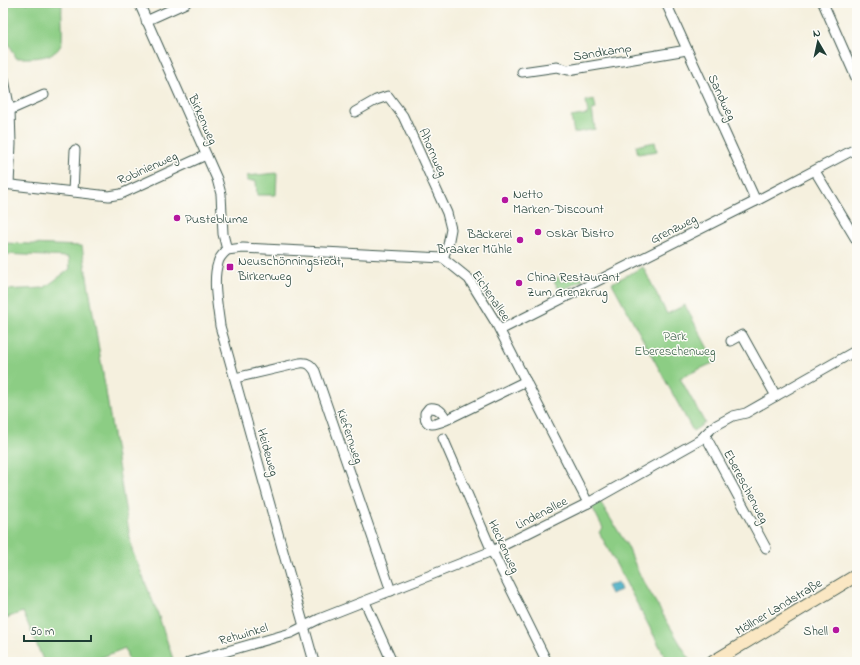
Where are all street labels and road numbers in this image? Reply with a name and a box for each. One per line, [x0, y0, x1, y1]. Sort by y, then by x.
street label: Sandkamp [572, 38, 633, 66]
street label: Sandweg [702, 71, 741, 125]
street label: Birkenweg [182, 91, 222, 148]
street label: Ahornweg [413, 125, 452, 181]
street label: Robinienweg [115, 147, 181, 191]
street label: Grenzweg [647, 209, 701, 250]
street label: Eichenallee [467, 267, 515, 325]
street label: Kiefernweg [330, 406, 368, 467]
street label: Heideweg [251, 426, 283, 479]
street label: Ebereschenweg [717, 446, 773, 528]
street label: Lindenallee [512, 492, 571, 535]
street label: Heckenweg [482, 517, 524, 577]
street label: Möllner Landstraße [732, 574, 826, 641]
street label: Rehwinkel [217, 618, 270, 650]

